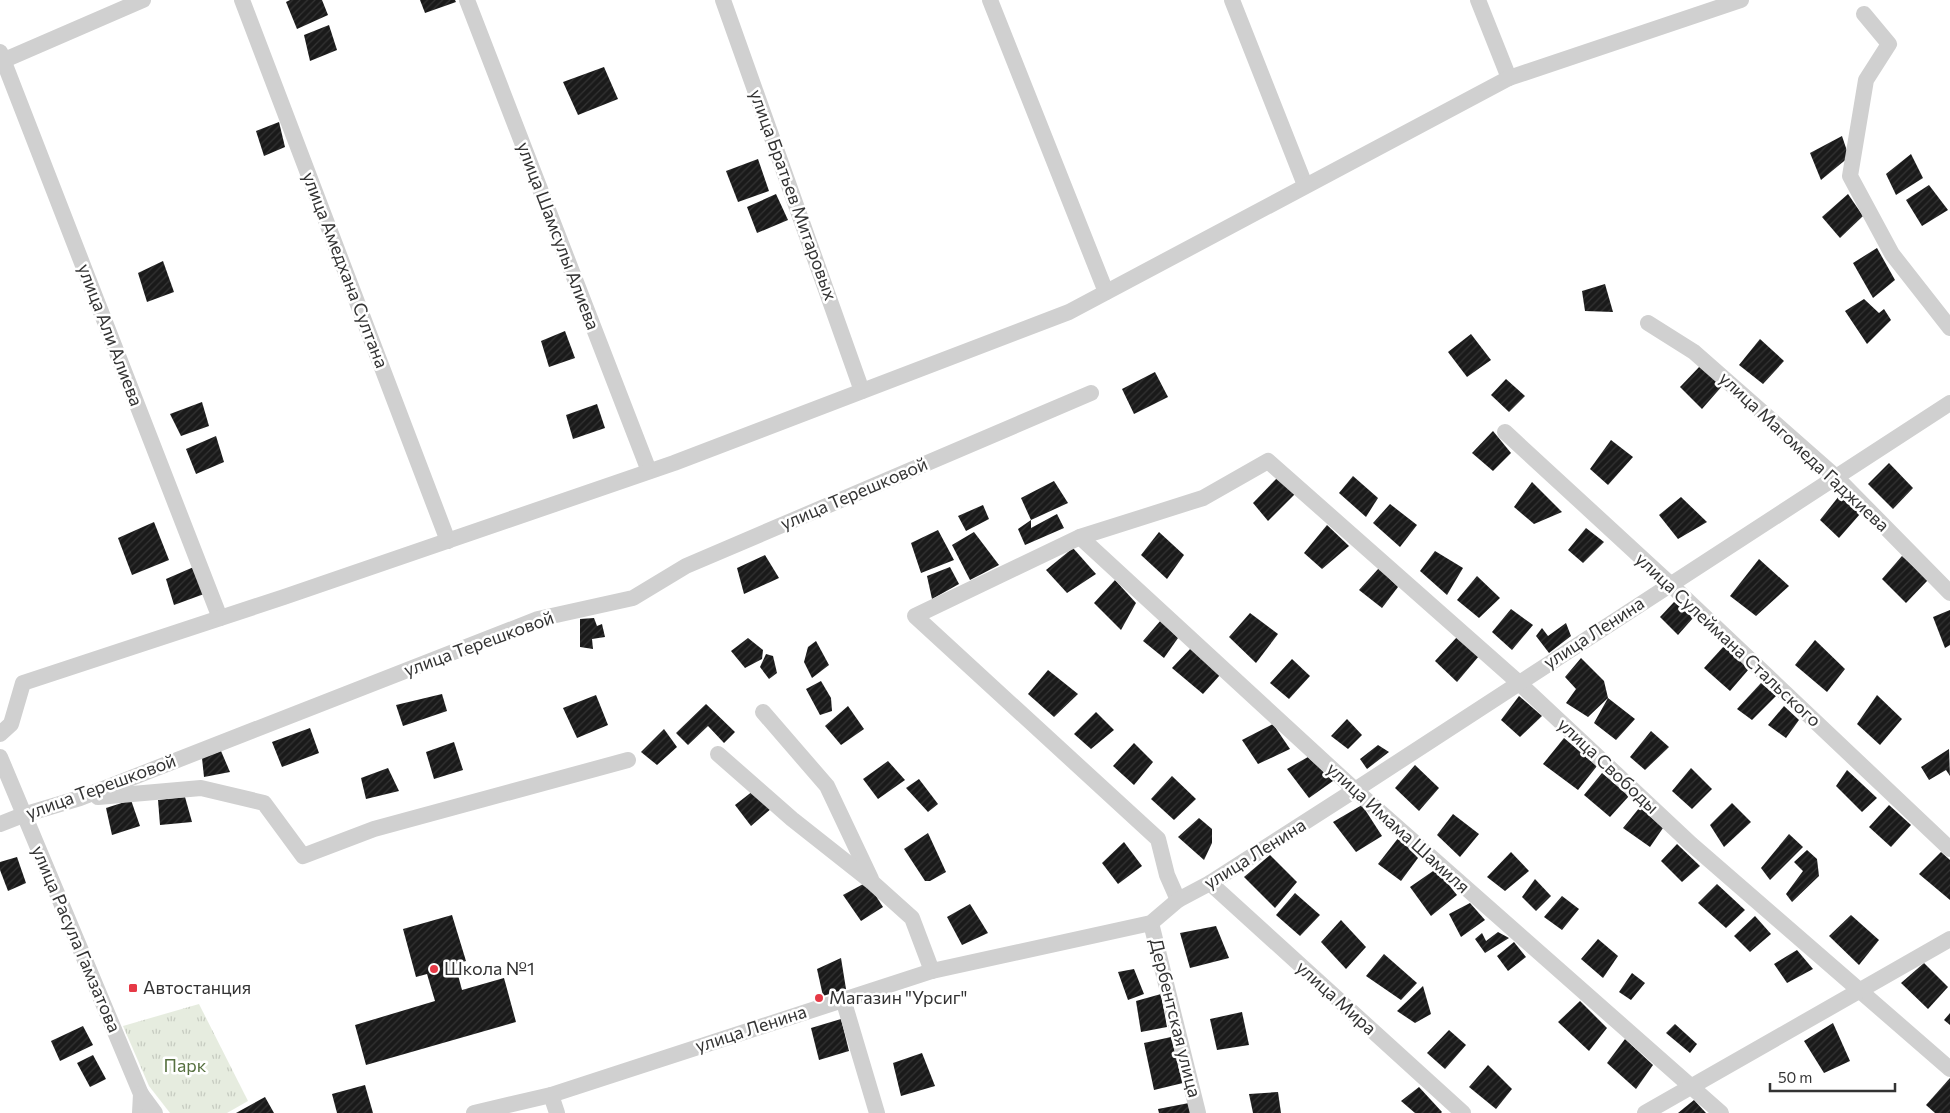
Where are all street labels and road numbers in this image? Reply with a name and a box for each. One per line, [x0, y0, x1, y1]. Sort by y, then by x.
street label: улица Братьев Митаровых [745, 86, 843, 304]
street label: улица Шамсулы Алиева [513, 139, 605, 333]
street label: улица Амедхана Султана [298, 168, 394, 371]
street label: улица Али Алиева [74, 260, 148, 409]
street label: улица Магомеда Гаджиева [1715, 367, 1894, 536]
street label: улица Терешковой [777, 452, 931, 534]
street label: улица Сулеймана Стальского [1631, 547, 1826, 731]
street label: улица Ленина [1539, 591, 1648, 673]
street label: улица Терешковой [401, 606, 557, 680]
street label: улица Свободы [1553, 713, 1664, 818]
street label: улица Терешковой [23, 749, 179, 823]
street label: улица Имама Шамиля [1323, 757, 1475, 897]
street label: улица Ленина [1200, 813, 1309, 893]
street label: улица Расула Гамзатова [28, 842, 126, 1035]
street label: Дербентская улица [1146, 936, 1206, 1100]
street label: улица Мира [1292, 956, 1381, 1039]
street label: улица Ленина [692, 1000, 809, 1056]

